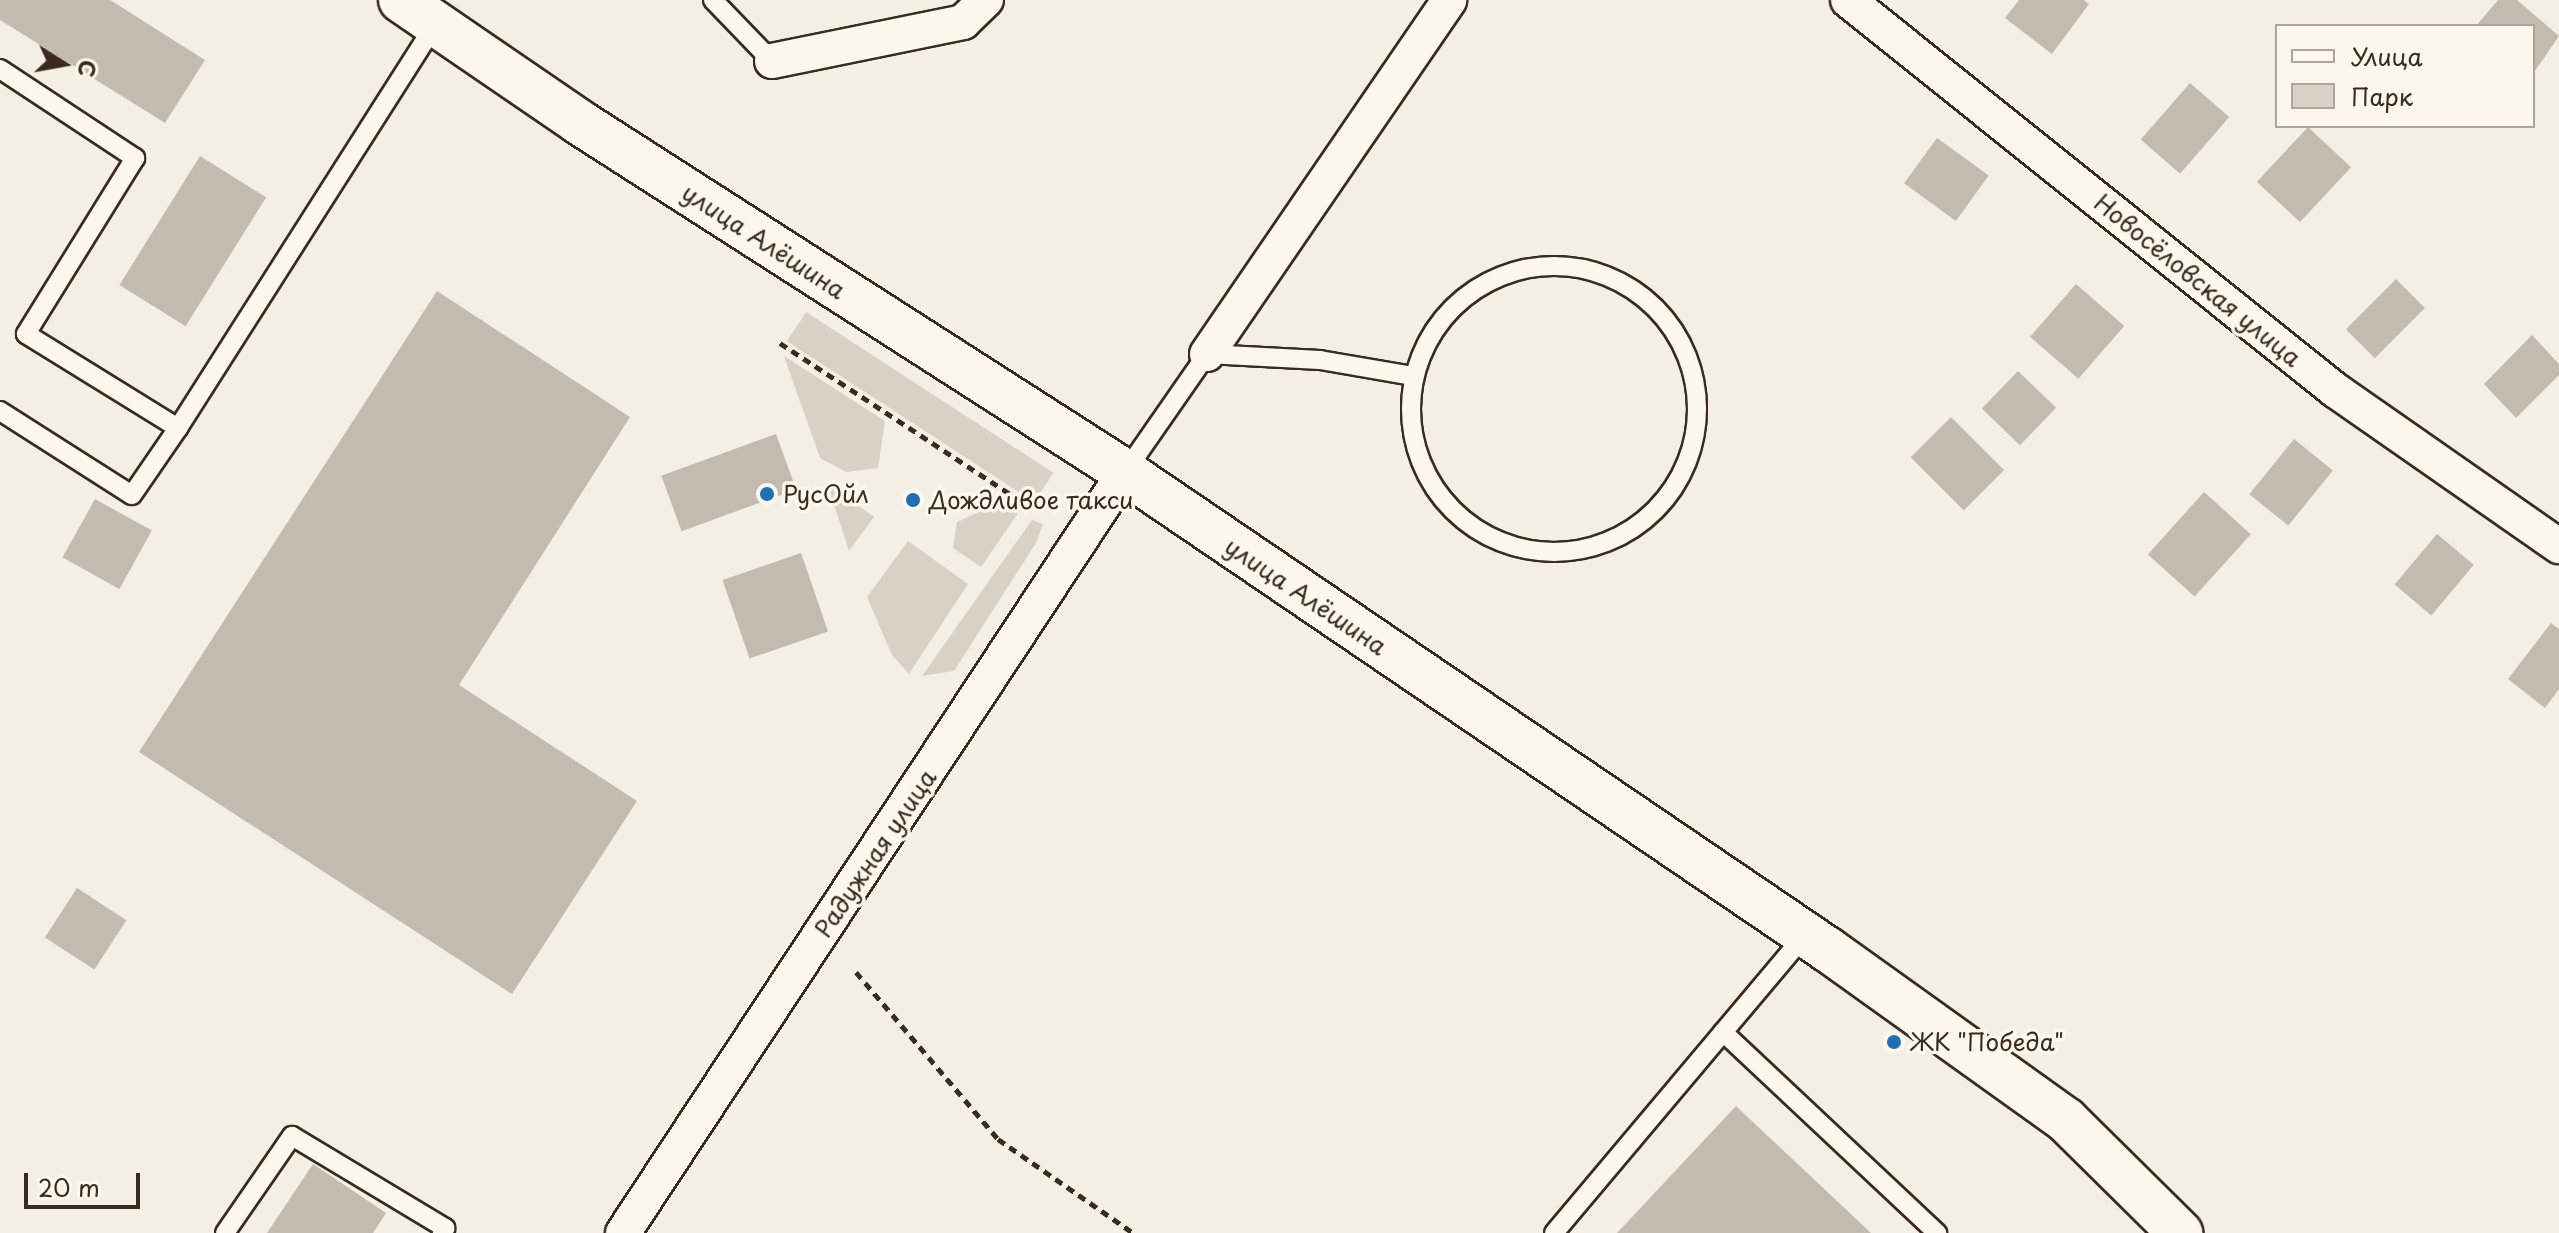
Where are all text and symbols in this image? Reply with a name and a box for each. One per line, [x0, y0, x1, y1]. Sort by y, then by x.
north arrow [24, 24, 104, 104]
legend [2275, 24, 2535, 128]
text: Улица [2351, 38, 2423, 74]
text: С [70, 57, 106, 80]
text: Парк [2351, 78, 2413, 114]
street label: улица Алёшина [677, 177, 851, 305]
street label: Новосёловская улица [2088, 187, 2308, 373]
place label: РусОйл [783, 480, 869, 508]
marker: РусОйл [758, 485, 776, 503]
place label: Дождливое такси [929, 486, 1134, 514]
marker: Дождливое такси [904, 491, 922, 509]
street label: улица Алёшина [1219, 531, 1393, 661]
street label: Радужная улица [808, 763, 942, 943]
place label: ЖК "Победа" [1910, 1028, 2065, 1056]
marker: ЖК "Победа" [1885, 1033, 1903, 1051]
scale bar [28, 1157, 144, 1207]
text: 20 m [38, 1169, 100, 1205]

